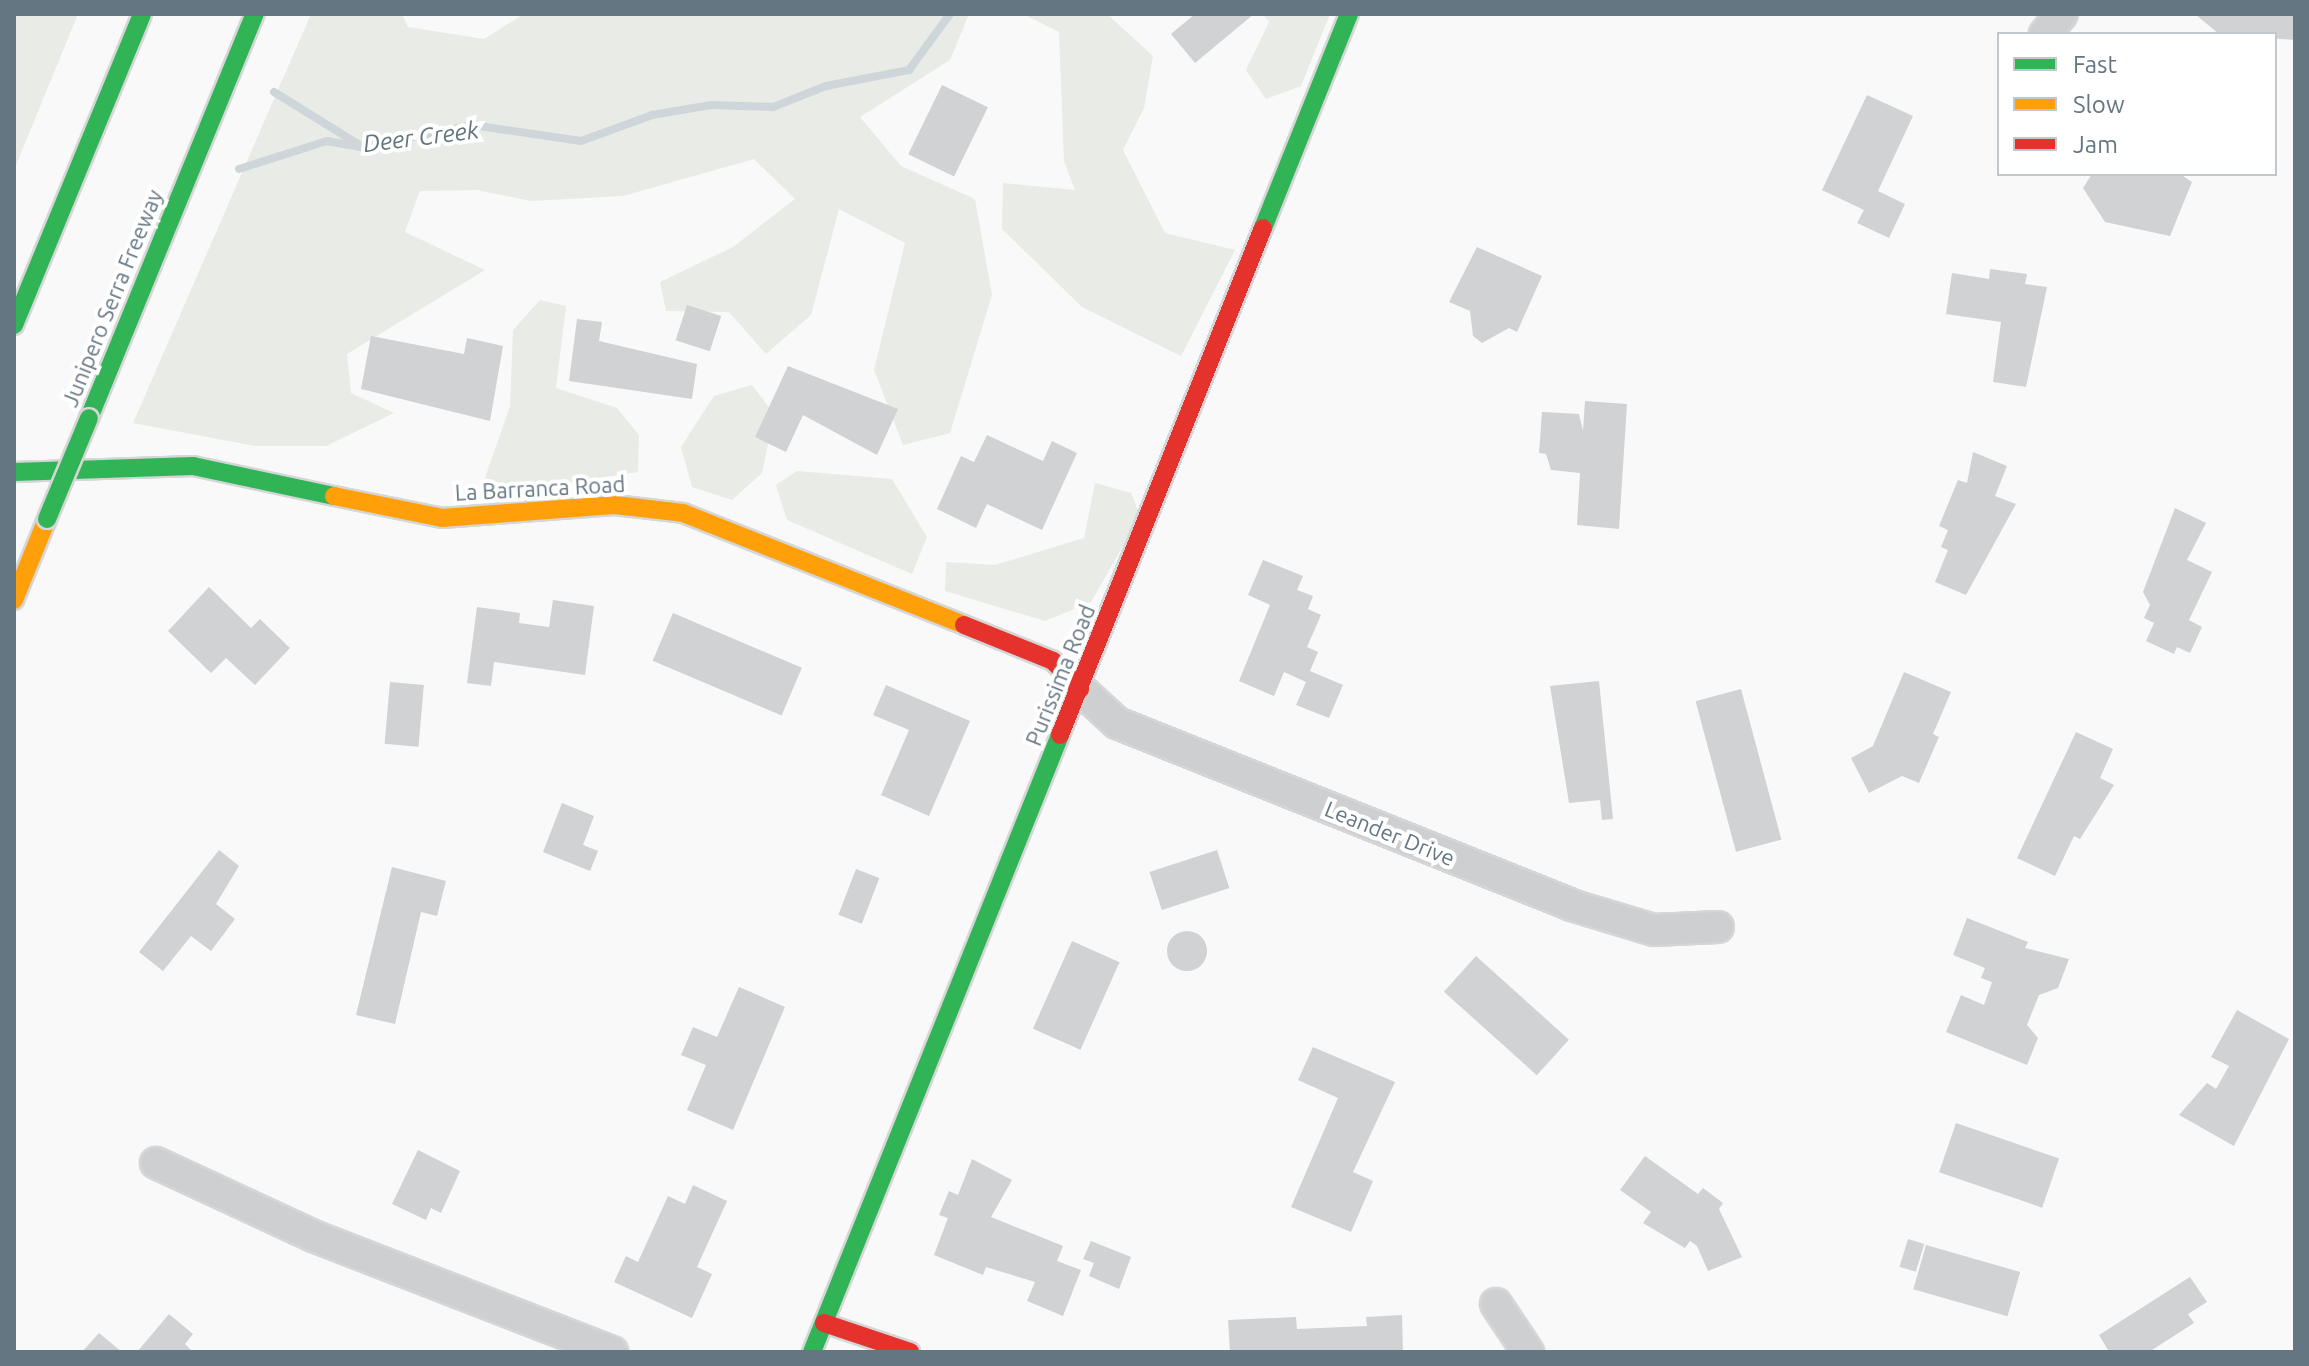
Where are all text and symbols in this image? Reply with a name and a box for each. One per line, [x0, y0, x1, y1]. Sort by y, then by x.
legend [1997, 32, 2277, 176]
text: Fast [2073, 51, 2117, 78]
text: Slow [2073, 91, 2125, 118]
water label: Deer Creek [361, 116, 481, 158]
text: Jam [2073, 131, 2118, 158]
street label: Junipero Serra Freeway [56, 186, 168, 410]
street label: La Barranca Road [454, 470, 626, 506]
street label: Purissima Road [1020, 601, 1100, 749]
street label: Leander Drive [1321, 795, 1459, 871]

